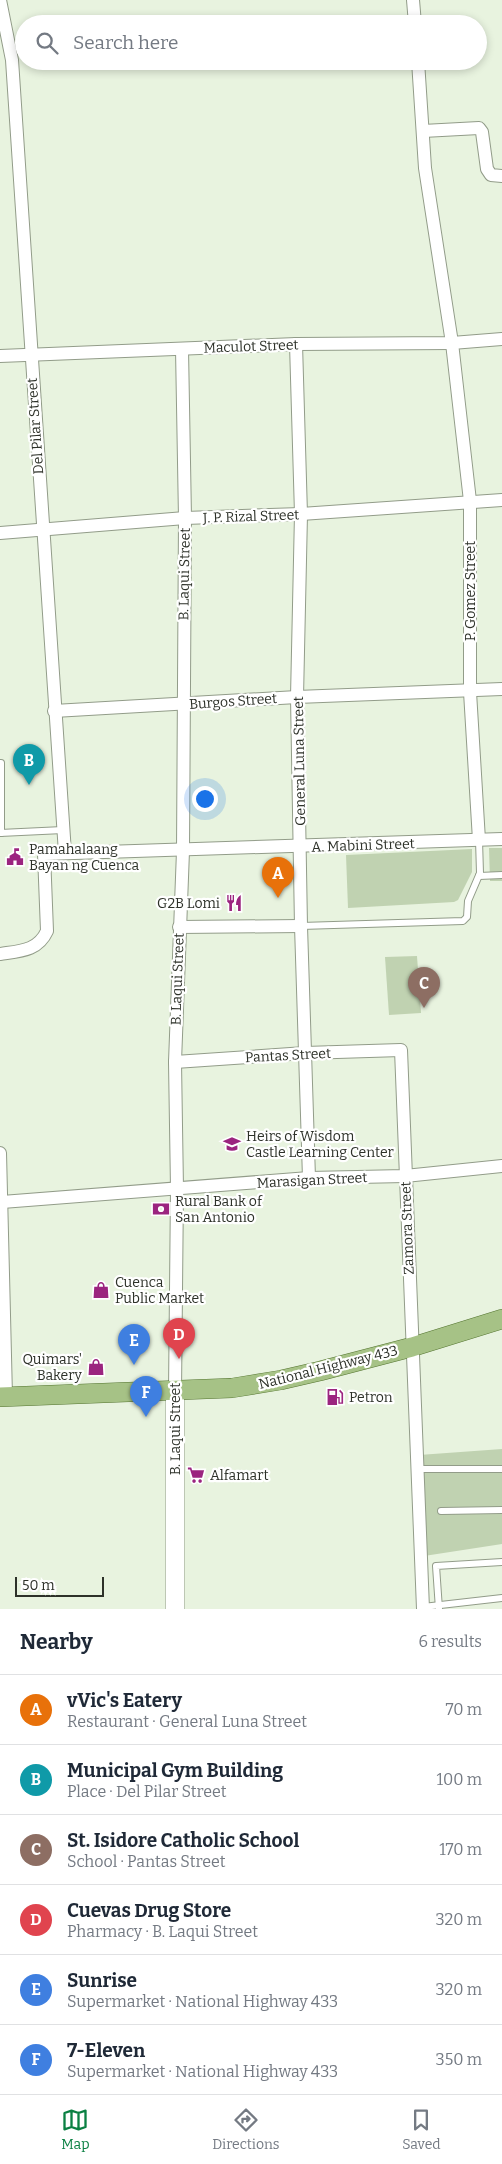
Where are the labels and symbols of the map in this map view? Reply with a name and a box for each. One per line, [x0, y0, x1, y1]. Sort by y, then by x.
street label: Maculot Street [203, 336, 299, 357]
street label: Del Pilar Street [24, 377, 47, 475]
street label: J. P. Rizal Street [201, 506, 300, 527]
street label: B. Laqui Street [175, 528, 194, 620]
street label: P. Gomez Street [462, 541, 479, 641]
street label: Burgos Street [189, 690, 278, 713]
street label: General Luna Street [290, 696, 309, 826]
pin: B [13, 744, 45, 785]
your location [192, 786, 218, 812]
street label: A. Mabini Street [311, 835, 415, 856]
place label: Pamahalaang Bayan ng Cuenca [29, 841, 140, 874]
public building icon: Pamahalaang Bayan ng Cuenca [5, 847, 25, 867]
pin: A [262, 857, 294, 898]
restaurant icon: G2B Lomi [224, 893, 244, 913]
place label: G2B Lomi [157, 895, 220, 912]
street label: B. Laqui Street [167, 932, 188, 1026]
pin: C [408, 967, 440, 1008]
street label: Pantas Street [245, 1045, 331, 1066]
place label: Heirs of Wisdom Castle Learning Center [246, 1128, 394, 1161]
school or university icon: Heirs of Wisdom Castle Learning Center [222, 1134, 242, 1154]
street label: Marasigan Street [256, 1169, 368, 1192]
street label: Zamora Street [397, 1181, 418, 1275]
place label: Rural Bank of San Antonio [175, 1193, 263, 1226]
bank icon: Rural Bank of San Antonio [151, 1199, 171, 1219]
place label: Cuenca Public Market [115, 1274, 204, 1307]
shop icon: Cuenca Public Market [91, 1280, 111, 1300]
pin: D [163, 1318, 195, 1359]
pin: E [118, 1324, 150, 1365]
street label: National Highway 433 [257, 1342, 399, 1393]
place label: Quimars' Bakery [22, 1351, 83, 1384]
shop icon: Quimars' Bakery [86, 1357, 106, 1377]
pin: F [130, 1376, 162, 1417]
street label: B. Laqui Street [167, 1383, 184, 1475]
fuel station icon: Petron [325, 1387, 345, 1407]
place label: Petron [349, 1389, 393, 1406]
supermarket icon: Alfamart [186, 1465, 206, 1485]
place label: Alfamart [210, 1467, 268, 1484]
scale bar [15, 1574, 104, 1597]

